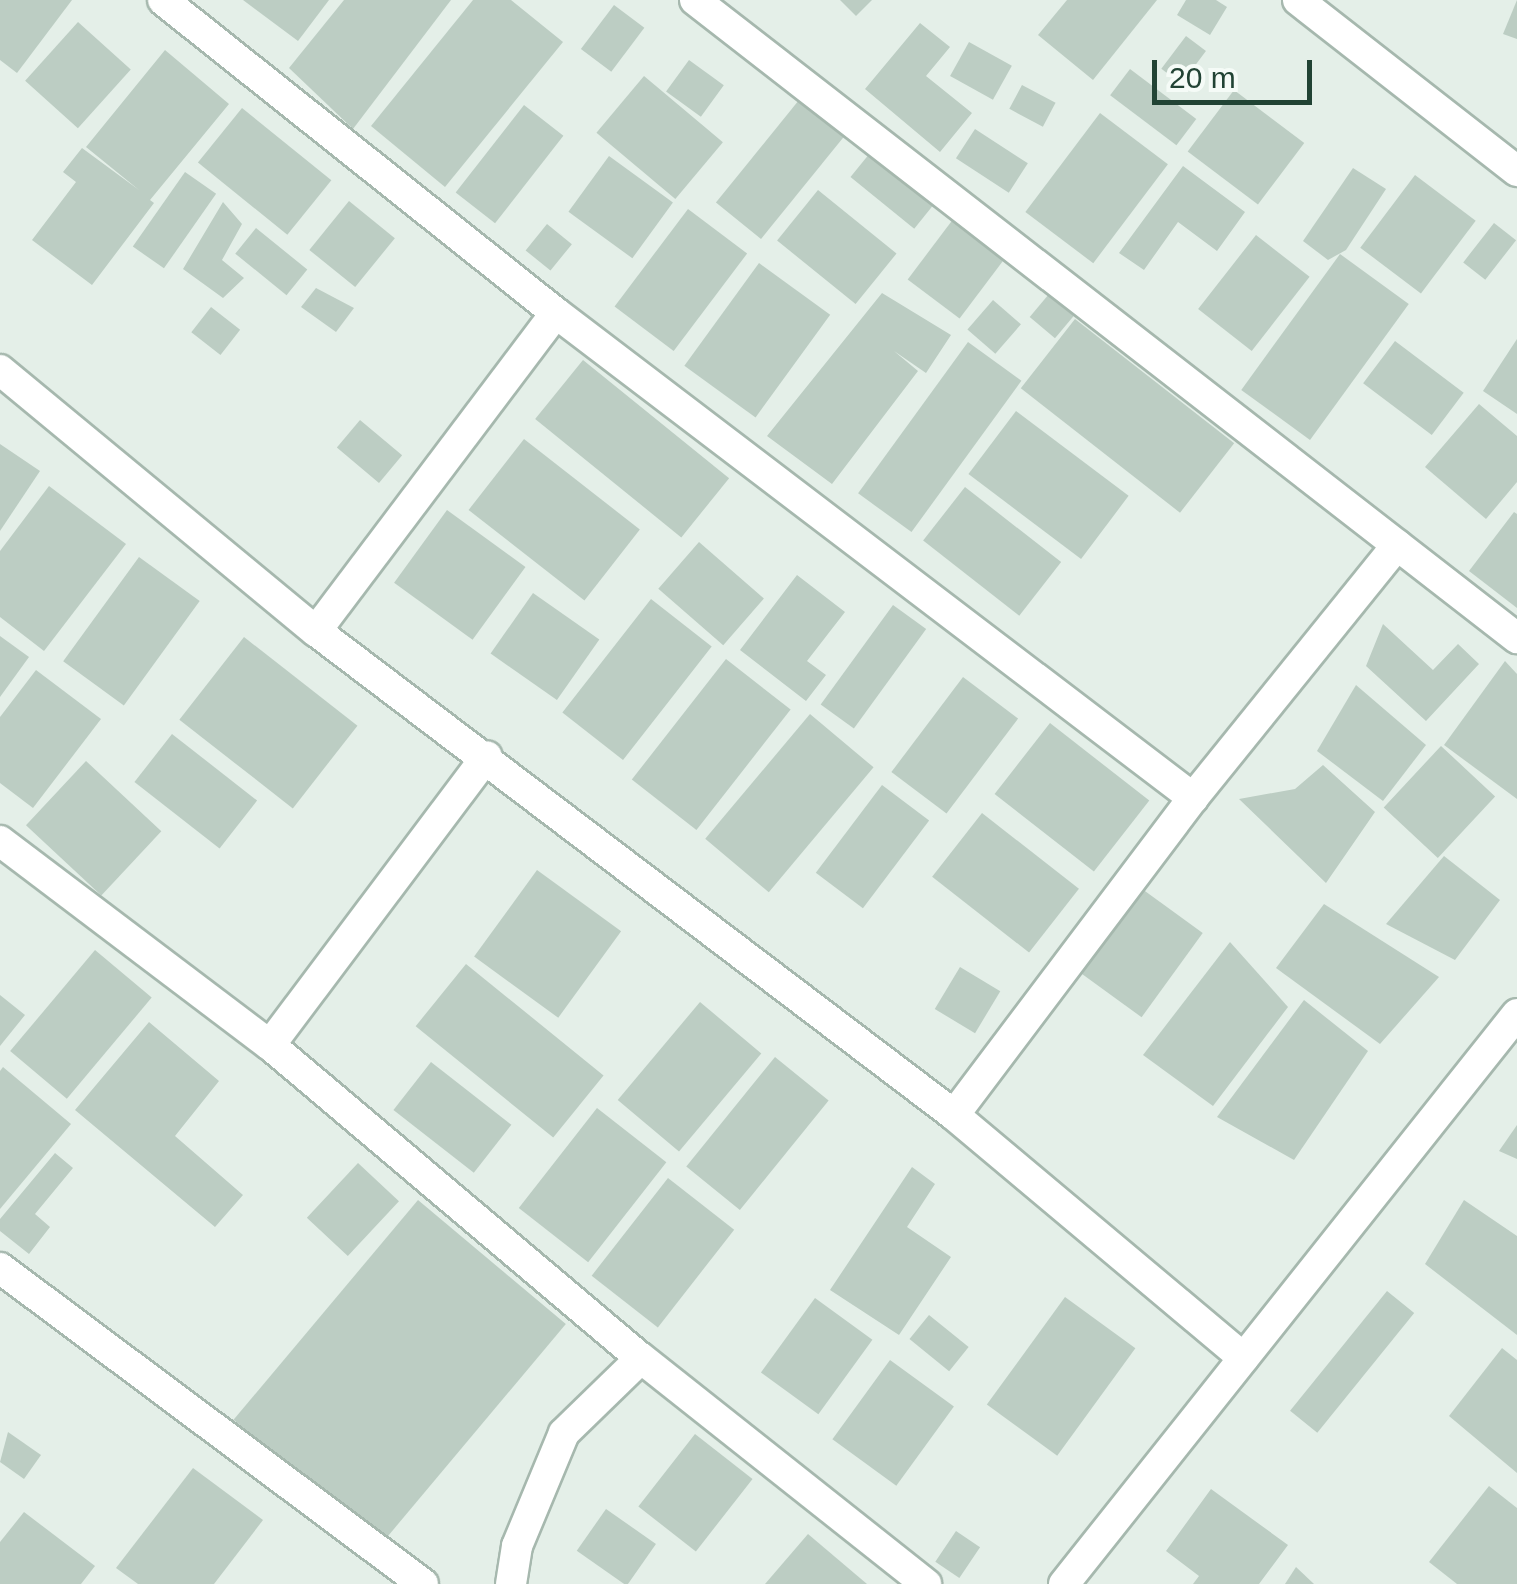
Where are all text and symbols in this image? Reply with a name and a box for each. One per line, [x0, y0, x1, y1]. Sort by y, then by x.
scale bar [1157, 40, 1317, 102]
text: 20 m [1169, 61, 1236, 94]

